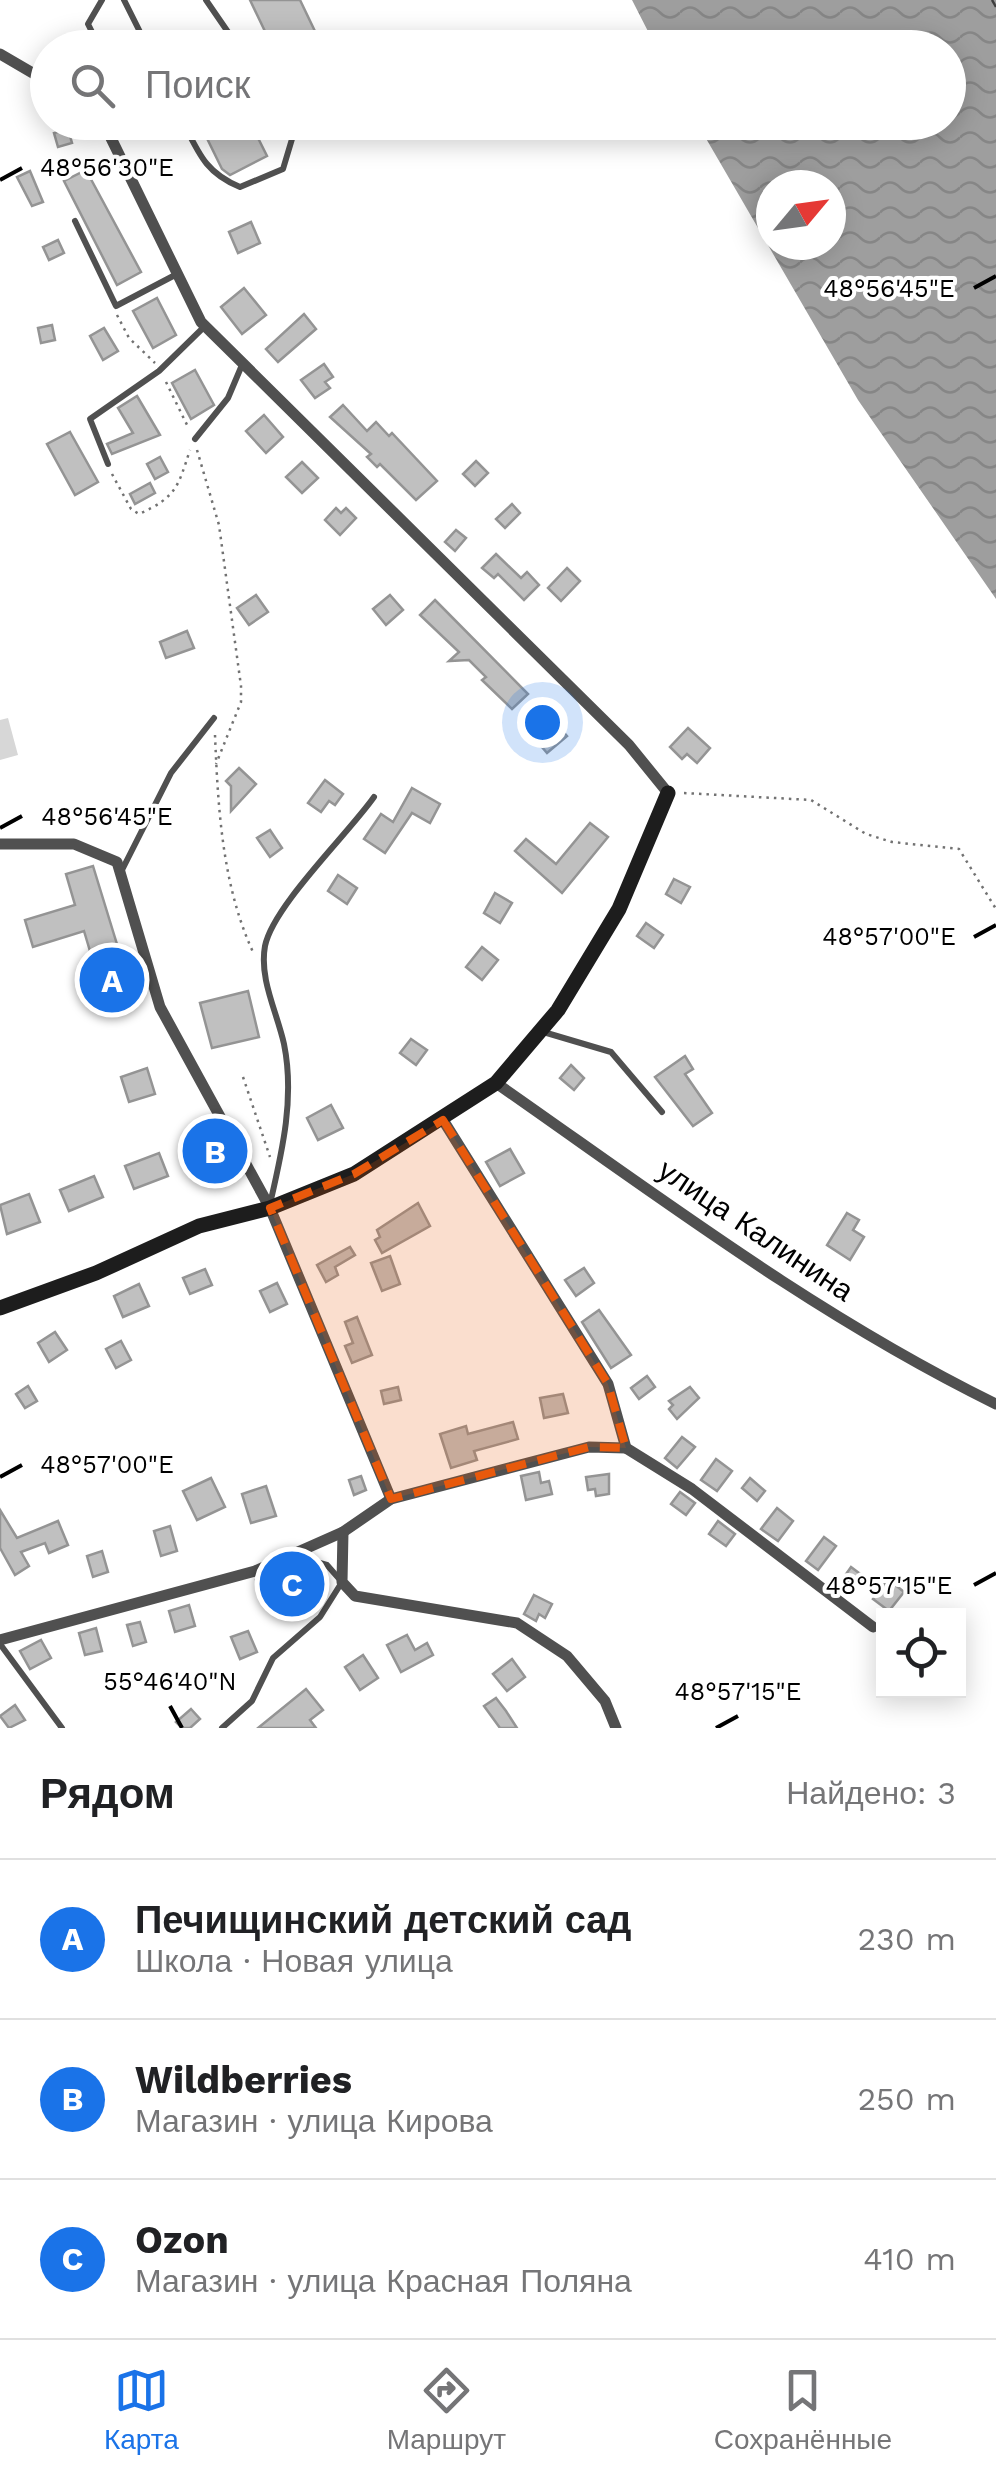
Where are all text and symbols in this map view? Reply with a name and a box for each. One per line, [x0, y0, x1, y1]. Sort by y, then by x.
search box [30, 30, 966, 140]
icon: search [65, 58, 120, 113]
text: Поиск [145, 63, 250, 107]
text: 48°56'30"E [40, 153, 174, 182]
north arrow [756, 170, 846, 260]
text: 48°56'45"E [823, 274, 955, 303]
your location [517, 697, 568, 748]
text: 48°56'45"E [41, 802, 173, 831]
text: 48°57'00"E [822, 922, 956, 951]
pin: A [80, 942, 144, 1018]
pin: B [182, 1114, 248, 1188]
street label: улица Калинина [652, 1152, 860, 1308]
text: 48°57'00"E [40, 1450, 174, 1479]
pin: C [260, 1546, 324, 1622]
text: 48°57'15"E [826, 1571, 952, 1600]
map controls [876, 1608, 966, 1698]
button: locate [876, 1608, 966, 1698]
text: 55°46'40"N [103, 1667, 237, 1696]
text: 48°57'15"E [675, 1677, 801, 1706]
text: Рядом [40, 1769, 175, 1818]
text: Найдено: 3 [786, 1774, 956, 1812]
text: Печищинский детский сад [135, 1898, 632, 1942]
text: A [62, 1920, 83, 1958]
text: 230 m [857, 1920, 956, 1958]
text: Школа · Новая улица [135, 1942, 453, 1980]
text: Wildberries [135, 2058, 352, 2102]
text: B [62, 2080, 83, 2118]
text: 250 m [857, 2080, 956, 2118]
text: Магазин · улица Кирова [135, 2102, 493, 2140]
text: Ozon [135, 2218, 229, 2262]
text: C [62, 2240, 83, 2278]
text: 410 m [863, 2240, 956, 2278]
text: Магазин · улица Красная Поляна [135, 2262, 632, 2300]
tab: Карта [104, 2363, 179, 2456]
tab: Маршрут [387, 2363, 506, 2456]
tab: Сохранённые [714, 2363, 892, 2456]

